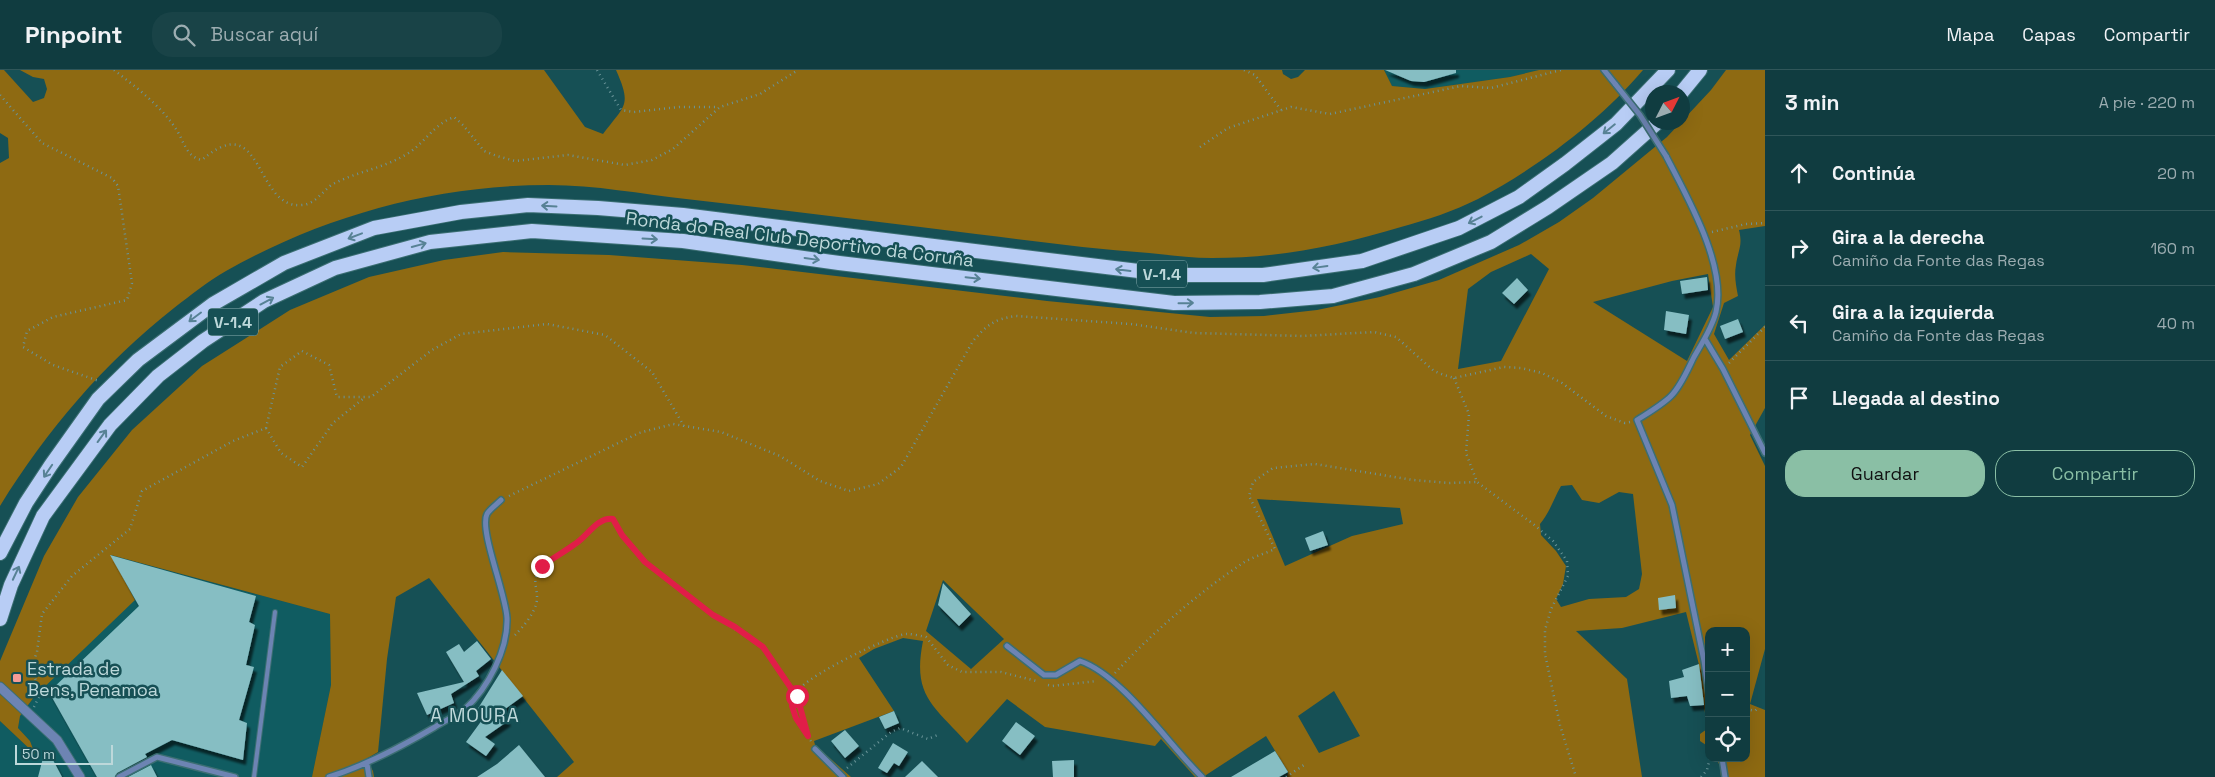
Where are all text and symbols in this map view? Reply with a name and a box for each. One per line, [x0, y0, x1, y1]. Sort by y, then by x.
search box [152, 12, 502, 57]
text: Pinpoint [25, 19, 122, 50]
icon: search [170, 21, 198, 49]
text: Buscar aquí [210, 22, 318, 47]
text: Mapa [1946, 23, 1994, 46]
text: Capas [2022, 23, 2076, 46]
text: Compartir [2104, 23, 2190, 46]
north arrow [1645, 85, 1690, 130]
text: 3 min [1785, 89, 1840, 116]
text: A pie · 220 m [2099, 92, 2195, 113]
one-way arrow [1603, 124, 1616, 135]
icon: ahead [1785, 159, 1813, 187]
text: Continúa [1832, 161, 1915, 186]
text: 20 m [2157, 163, 2195, 184]
one-way arrow [541, 201, 557, 210]
street label: Ronda do Real Club Deportivo da Coruña [625, 206, 975, 272]
one-way arrow [1467, 215, 1482, 225]
text: Gira a la derecha [1832, 225, 1984, 250]
one-way arrow [348, 232, 363, 241]
one-way arrow [642, 234, 658, 243]
icon: right [1785, 234, 1813, 262]
text: 160 m [2150, 238, 2195, 259]
one-way arrow [411, 240, 427, 250]
text: Camiño da Fonte das Regas [1832, 250, 2045, 271]
one-way arrow [803, 254, 819, 264]
road number: V-1.4 [1137, 260, 1187, 288]
one-way arrow [1312, 262, 1328, 272]
one-way arrow [1116, 265, 1132, 275]
one-way arrow [965, 273, 981, 283]
one-way arrow [259, 295, 274, 305]
one-way arrow [1178, 298, 1194, 308]
text: Gira a la izquierda [1832, 300, 1994, 325]
road number: V-1.4 [208, 308, 258, 336]
icon: left [1785, 309, 1813, 337]
one-way arrow [188, 312, 202, 322]
text: 40 m [2157, 313, 2195, 334]
text: Camiño da Fonte das Regas [1832, 325, 2045, 346]
icon: arrive [1785, 384, 1813, 412]
text: Llegada al destino [1832, 386, 2000, 411]
one-way arrow [96, 430, 107, 443]
button: Guardar [1785, 450, 1985, 497]
button: Compartir [1995, 450, 2195, 497]
one-way arrow [42, 463, 52, 477]
route end [531, 555, 554, 578]
one-way arrow [12, 566, 22, 581]
map controls [1705, 627, 1750, 762]
button: + [1705, 627, 1750, 672]
place label: Estrada de Bens, Penamoa [27, 657, 158, 701]
marker: Estrada de Bens, Penamoa [11, 672, 23, 684]
button: − [1705, 672, 1750, 717]
route start [786, 685, 809, 708]
district label: A MOURA [430, 703, 520, 728]
button: locate [1705, 717, 1750, 762]
scale bar [15, 742, 112, 765]
text: 50 m [22, 745, 55, 763]

